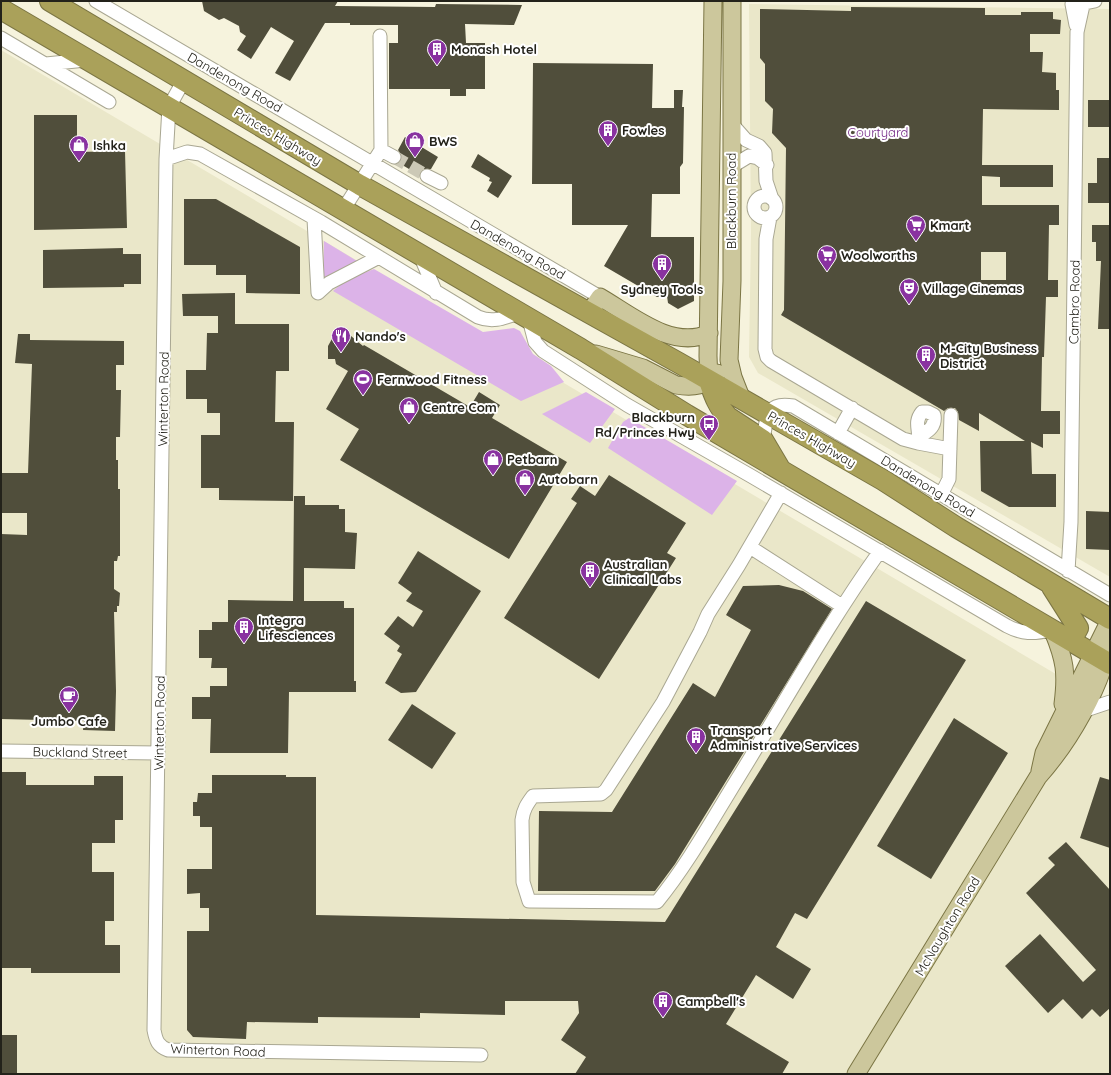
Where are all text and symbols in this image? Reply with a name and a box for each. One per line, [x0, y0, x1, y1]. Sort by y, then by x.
building icon: Monash Hotel [426, 38, 448, 66]
place label: Monash Hotel [451, 41, 537, 57]
street label: Dandenong Road [185, 48, 285, 116]
street label: Princes Highway [231, 104, 325, 168]
building icon: Fowles [597, 119, 619, 147]
place label: Fowles [622, 122, 665, 138]
park label: Courtyard [847, 124, 909, 140]
shop icon: BWS [404, 130, 426, 158]
place label: BWS [429, 133, 458, 149]
shop icon: Ishka [68, 134, 90, 162]
place label: Ishka [93, 137, 126, 153]
street label: Blackburn Road [723, 153, 739, 249]
supermarket icon: Kmart [905, 214, 927, 242]
street label: Dandenong Road [468, 215, 568, 283]
place label: Kmart [930, 217, 970, 233]
supermarket icon: Woolworths [816, 244, 838, 272]
place label: Woolworths [841, 247, 916, 263]
building icon: Sydney Tools [651, 253, 673, 281]
street label: Cambro Road [1065, 260, 1083, 344]
theatre icon: Village Cinemas [898, 277, 920, 305]
place label: Village Cinemas [923, 280, 1022, 296]
place label: Sydney Tools [621, 281, 703, 297]
restaurant icon: Nando's [330, 325, 352, 353]
place label: Nando's [355, 328, 406, 344]
place label: M-City Business District [940, 340, 1037, 371]
building icon: M-City Business District [915, 344, 937, 372]
street label: Winterton Road [154, 351, 172, 447]
sports icon: Fernwood Fitness [352, 368, 374, 396]
place label: Fernwood Fitness [377, 371, 487, 387]
shop icon: Centre Com [398, 396, 420, 424]
place label: Centre Com [423, 399, 497, 415]
street label: Princes Highway [765, 407, 859, 471]
place label: Blackburn Rd/Princes Hwy [595, 409, 695, 440]
bus stop icon: Blackburn Rd/Princes Hwy [698, 413, 720, 441]
shop icon: Petbarn [482, 448, 504, 476]
place label: Petbarn [507, 451, 557, 467]
street label: Dandenong Road [878, 452, 978, 520]
shop icon: Autobarn [514, 468, 536, 496]
place label: Autobarn [539, 471, 598, 487]
place label: Australian Clinical Labs [604, 556, 682, 587]
building icon: Australian Clinical Labs [579, 560, 601, 588]
place label: Integra Lifesciences [258, 612, 334, 643]
building icon: Integra Lifesciences [233, 616, 255, 644]
street label: Winterton Road [150, 675, 168, 771]
cafe icon: Jumbo Cafe [58, 685, 80, 713]
place label: Jumbo Cafe [31, 713, 107, 729]
place label: Transport Administrative Services [710, 722, 857, 753]
building icon: Transport Administrative Services [685, 726, 707, 754]
street label: Buckland Street [32, 743, 128, 761]
street label: McNaughton Road [911, 873, 983, 979]
building icon: Campbell's [652, 990, 674, 1018]
place label: Campbell's [677, 993, 745, 1009]
street label: Winterton Road [170, 1040, 266, 1060]

